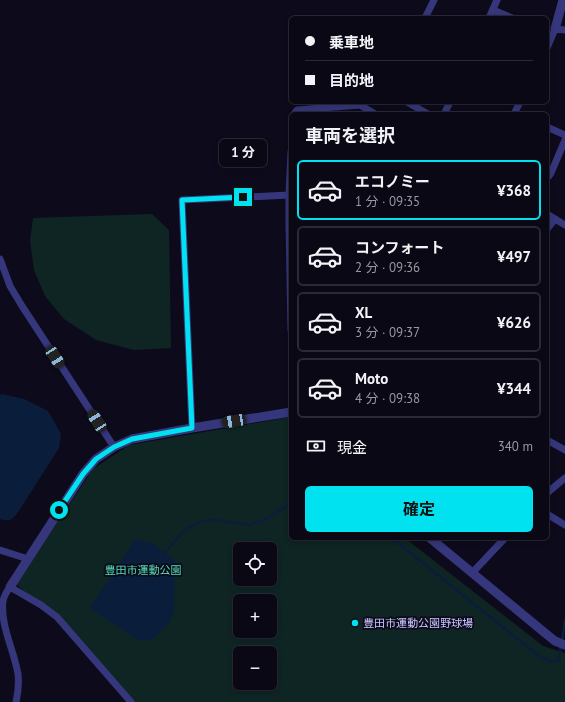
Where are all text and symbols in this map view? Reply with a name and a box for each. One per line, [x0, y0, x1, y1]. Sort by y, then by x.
text: 乗車地 [329, 33, 374, 52]
text: 目的地 [329, 71, 374, 90]
text: 車両を選択 [305, 124, 395, 147]
callout: 1 分 [219, 139, 267, 167]
text: 1 分 [231, 144, 255, 161]
icon: car [307, 172, 343, 208]
text: エコノミー [355, 172, 430, 191]
text: ¥368 [497, 181, 531, 200]
route end [234, 188, 252, 206]
text: 1 分 · 09:35 [355, 193, 420, 210]
icon: car [307, 238, 343, 274]
text: コンフォート [355, 238, 445, 257]
text: ¥497 [497, 247, 531, 266]
text: 2 分 · 09:36 [355, 259, 420, 276]
text: XL [355, 303, 372, 322]
icon: car [307, 304, 343, 340]
text: ¥626 [497, 313, 531, 332]
text: 3 分 · 09:37 [355, 324, 420, 341]
car [43, 344, 67, 370]
text: Moto [355, 369, 388, 388]
icon: car [307, 370, 343, 406]
text: ¥344 [497, 379, 531, 398]
text: 4 分 · 09:38 [355, 390, 420, 407]
car [85, 408, 109, 434]
car [221, 413, 247, 429]
icon: cash [305, 435, 327, 457]
text: 現金 [337, 438, 367, 457]
text: 340 m [498, 438, 533, 455]
button: 確定 [305, 486, 533, 532]
route start [50, 501, 68, 519]
map controls [233, 542, 277, 690]
button: locate [233, 542, 277, 586]
park label: 豊田市運動公園 [105, 563, 182, 577]
button: + [233, 594, 277, 638]
place label: 豊田市運動公園野球場 [363, 616, 473, 630]
marker: 豊田市運動公園野球場 [350, 618, 360, 628]
button: − [233, 646, 277, 690]

